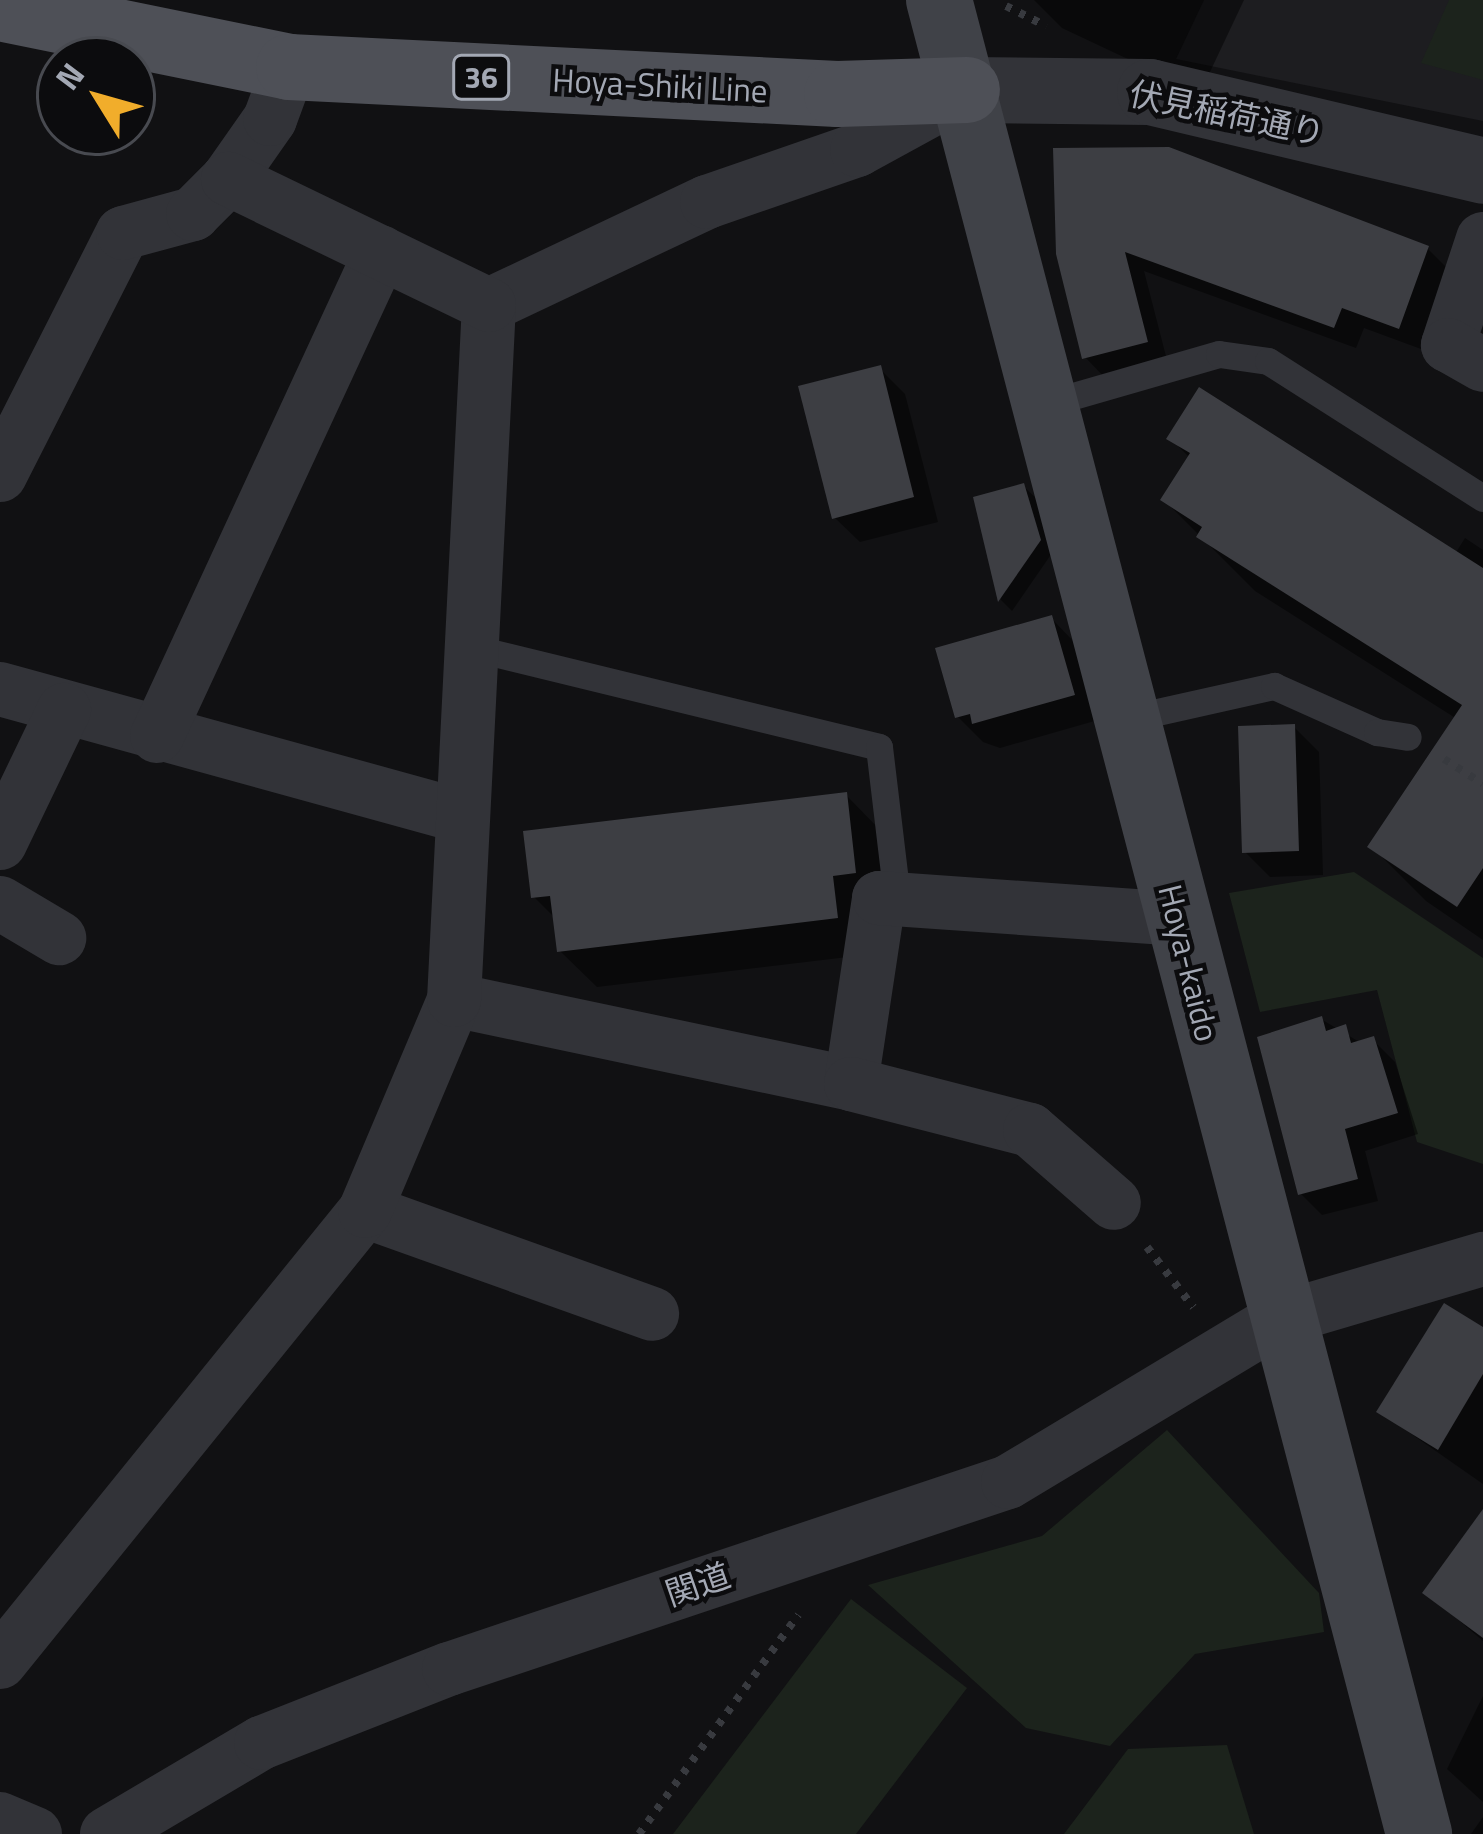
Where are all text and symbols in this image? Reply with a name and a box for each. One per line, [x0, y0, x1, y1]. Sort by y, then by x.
north arrow [36, 36, 156, 156]
text: N [43, 52, 96, 100]
road number: 36 [451, 53, 511, 101]
street label: Hoya-Shiki Line [551, 61, 769, 111]
street label: 伏見稲荷通り [1126, 74, 1328, 154]
street label: Hoya-kaido [1149, 880, 1227, 1046]
street label: 関道 [660, 1556, 736, 1614]

